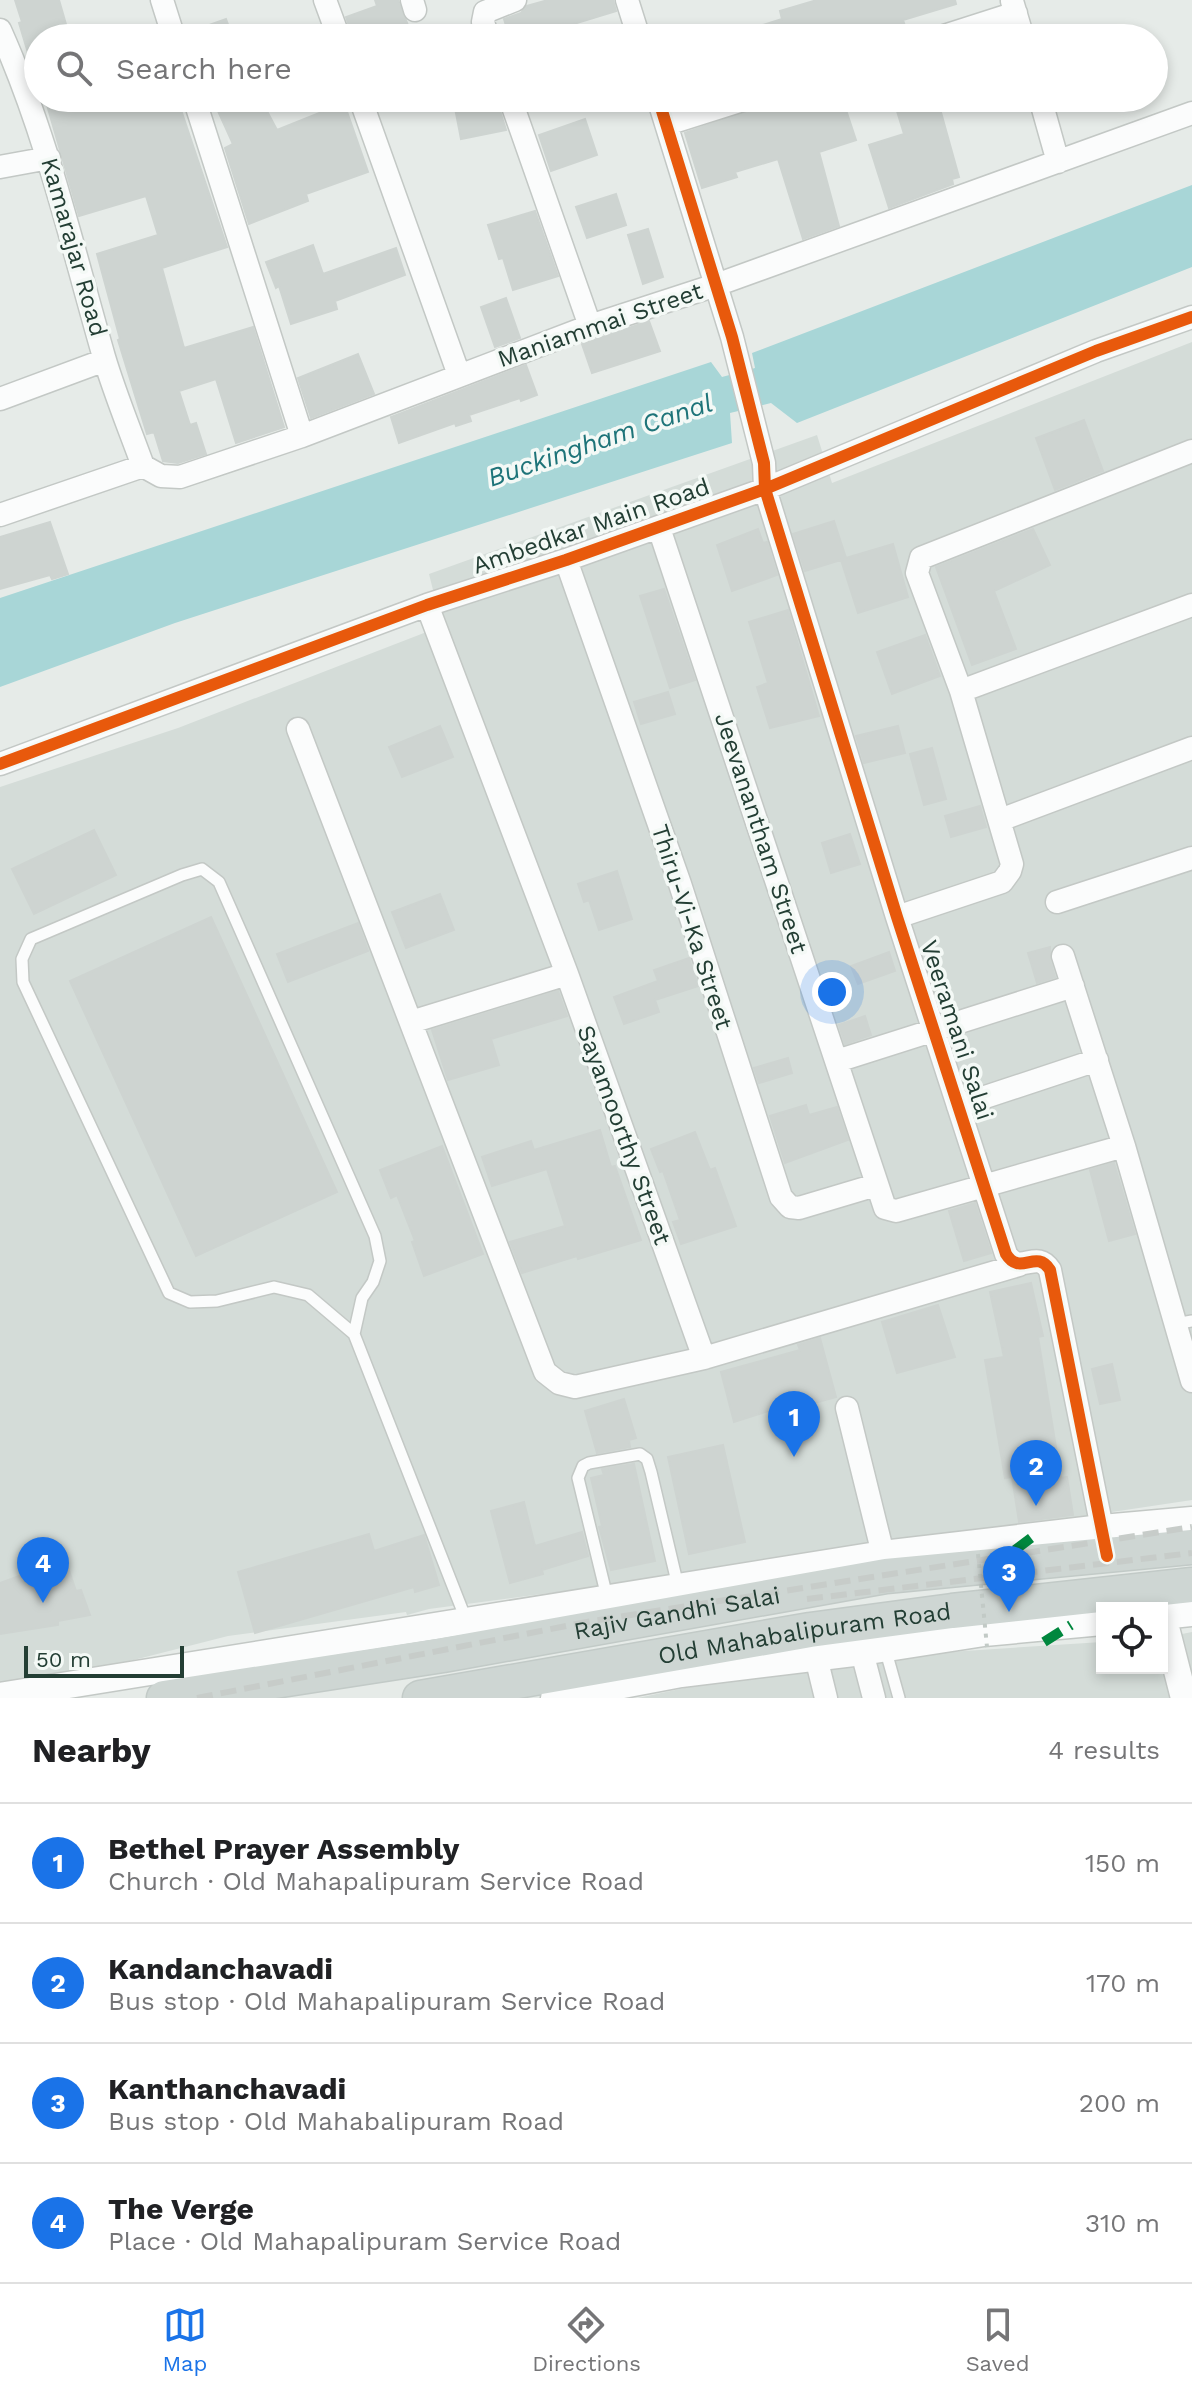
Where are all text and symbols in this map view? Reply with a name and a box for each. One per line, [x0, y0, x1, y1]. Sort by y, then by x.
search box [24, 24, 1168, 112]
icon: search [52, 46, 96, 90]
text: Search here [116, 51, 292, 86]
street label: Kamarajar Road [35, 154, 113, 340]
street label: Maniammai Street [494, 277, 706, 373]
water label: Buckingham Canal [484, 387, 717, 493]
street label: Ambedkar Main Road [469, 472, 713, 580]
street label: Jeevanantham Street [709, 709, 813, 957]
street label: Thiru-Vi-Ka Street [646, 821, 738, 1033]
street label: Veeramani Salai [915, 937, 999, 1123]
your location [812, 972, 852, 1012]
street label: Sayamoorthy Street [571, 1022, 677, 1248]
pin: 1 [768, 1391, 820, 1457]
pin: 2 [1010, 1440, 1062, 1506]
pin: 4 [17, 1537, 69, 1603]
pin: 3 [983, 1546, 1035, 1612]
street label: Rajiv Gandhi Salai [572, 1581, 782, 1645]
street label: Old Mahabalipuram Road [656, 1597, 953, 1670]
map controls [1096, 1602, 1168, 1674]
button: locate [1096, 1602, 1168, 1674]
scale bar [24, 1642, 184, 1678]
text: 50 m [36, 1647, 91, 1672]
text: Nearby [32, 1730, 151, 1770]
text: 4 results [1048, 1735, 1160, 1765]
text: Bethel Prayer Assembly [108, 1831, 459, 1866]
text: 1 [52, 1848, 64, 1878]
text: 150 m [1085, 1848, 1160, 1878]
text: Church · Old Mahapalipuram Service Road [108, 1866, 644, 1896]
text: Kandanchavadi [108, 1951, 333, 1986]
text: 2 [50, 1968, 66, 1998]
text: 170 m [1086, 1968, 1160, 1998]
text: Bus stop · Old Mahapalipuram Service Road [108, 1986, 665, 2016]
text: Kanthanchavadi [108, 2071, 346, 2106]
text: 3 [50, 2088, 66, 2118]
text: 200 m [1079, 2088, 1160, 2118]
text: Bus stop · Old Mahabalipuram Road [108, 2106, 564, 2136]
text: The Verge [108, 2191, 254, 2226]
text: 4 [50, 2208, 66, 2238]
text: 310 m [1085, 2208, 1160, 2238]
text: Place · Old Mahapalipuram Service Road [108, 2226, 621, 2256]
tab: Map [162, 2303, 207, 2376]
tab: Directions [532, 2303, 641, 2376]
tab: Saved [966, 2303, 1030, 2376]

